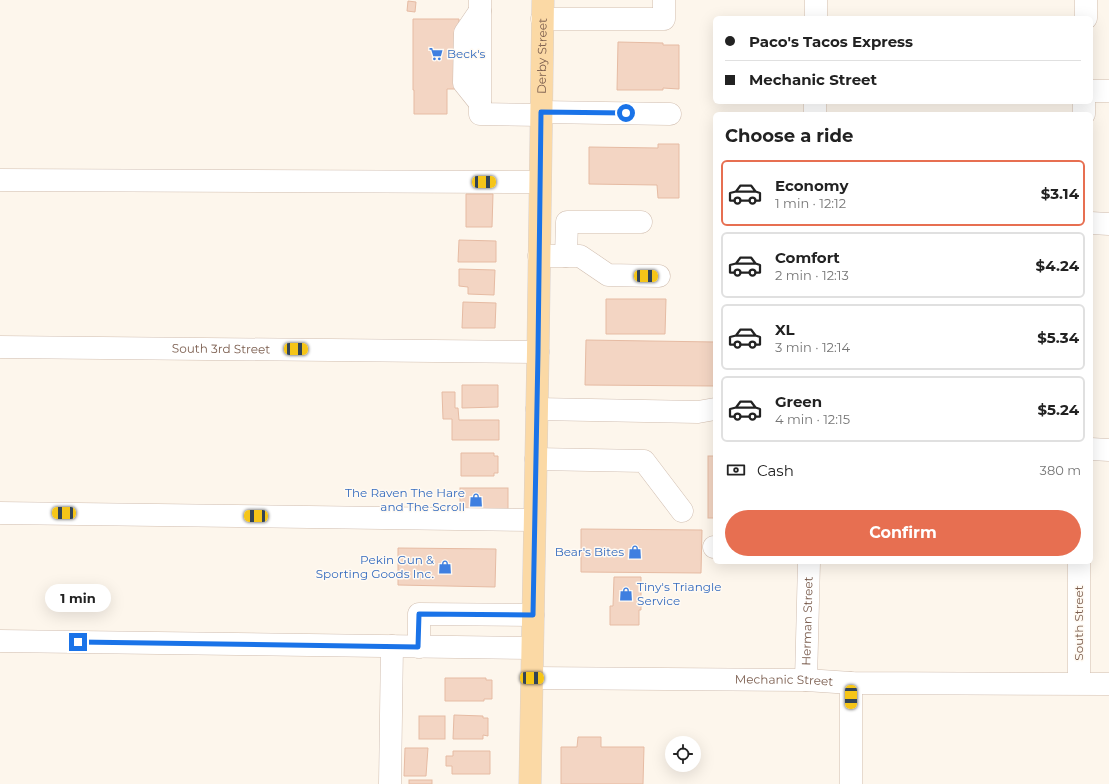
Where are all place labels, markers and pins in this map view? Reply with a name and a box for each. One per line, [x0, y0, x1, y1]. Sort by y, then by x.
supermarket icon: Beck's [428, 46, 444, 62]
place label: Beck's [447, 46, 486, 61]
place label: The Raven The Hare and The Scroll [345, 485, 465, 514]
shop icon: The Raven The Hare and The Scroll [468, 492, 484, 508]
place label: Bear's Bites [555, 544, 624, 559]
shop icon: Bear's Bites [627, 544, 643, 560]
place label: Pekin Gun & Sporting Goods Inc. [316, 552, 434, 581]
shop icon: Pekin Gun & Sporting Goods Inc. [437, 559, 453, 575]
place label: Tiny's Triangle Service [637, 579, 721, 608]
shop icon: Tiny's Triangle Service [618, 586, 634, 602]

